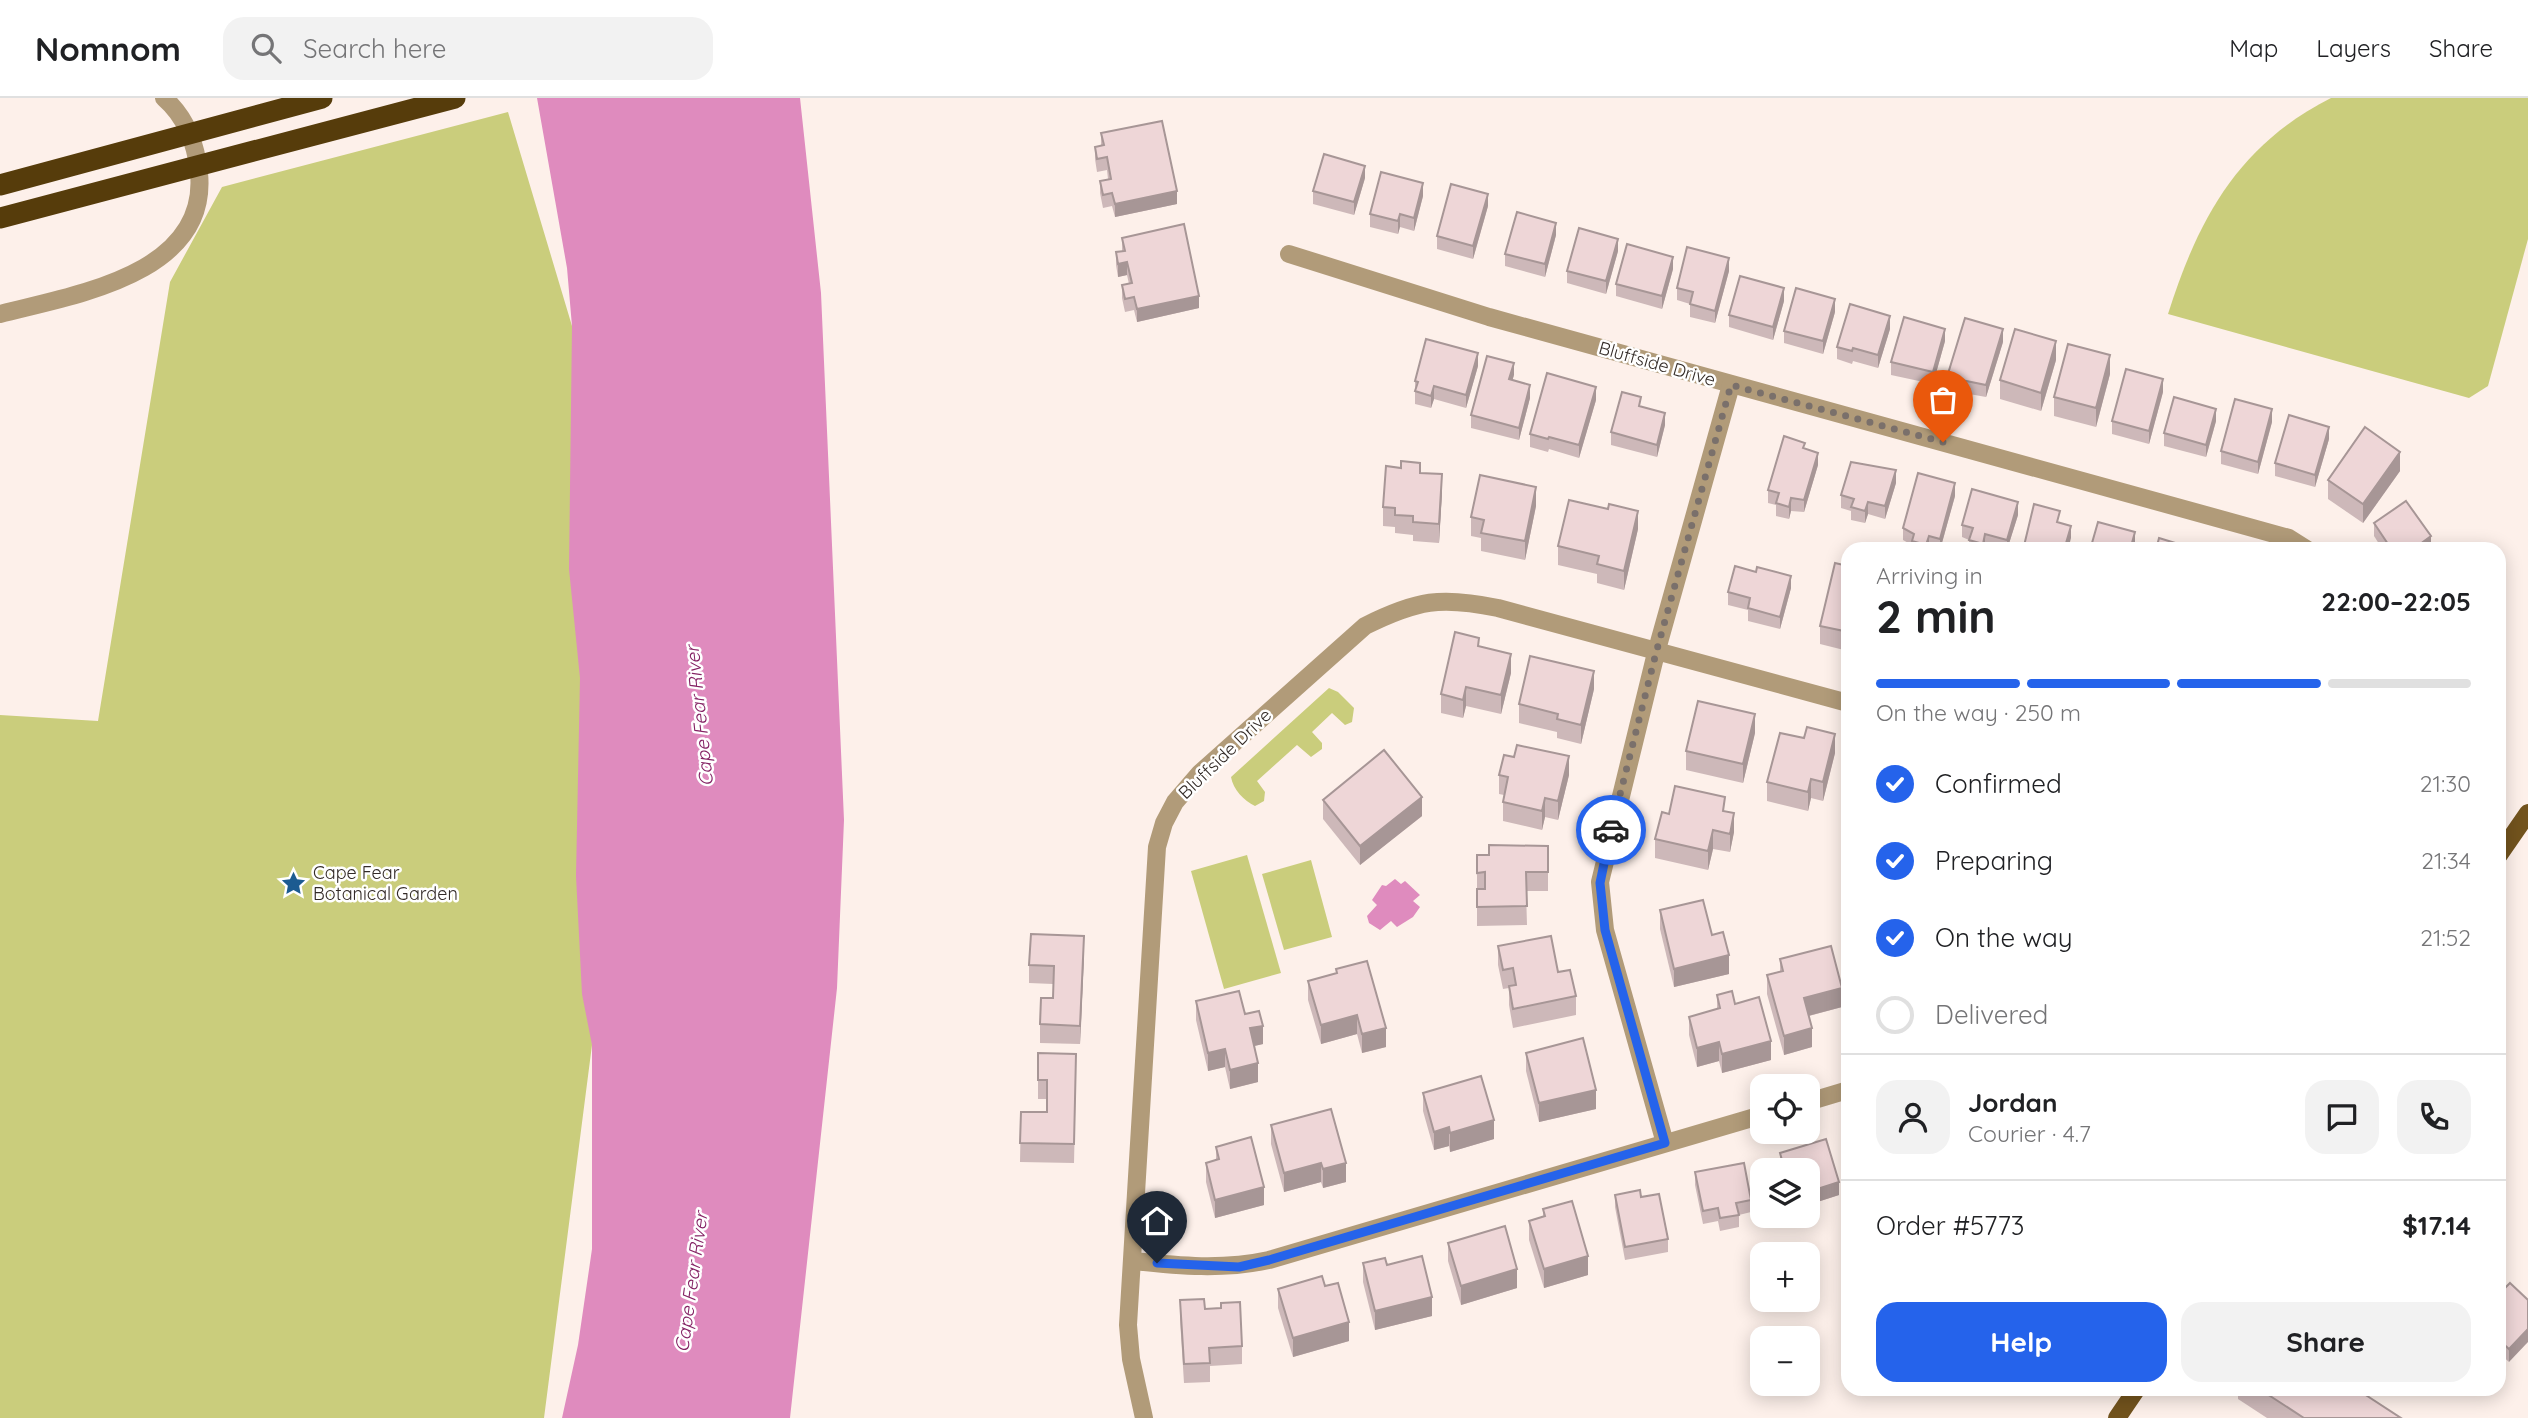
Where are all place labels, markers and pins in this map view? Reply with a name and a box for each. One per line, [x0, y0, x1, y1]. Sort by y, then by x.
pin [1913, 370, 1973, 442]
place label: Cape Fear Botanical Garden [313, 861, 458, 905]
place icon: Cape Fear Botanical Garden [279, 869, 307, 897]
pin [1127, 1191, 1187, 1263]

